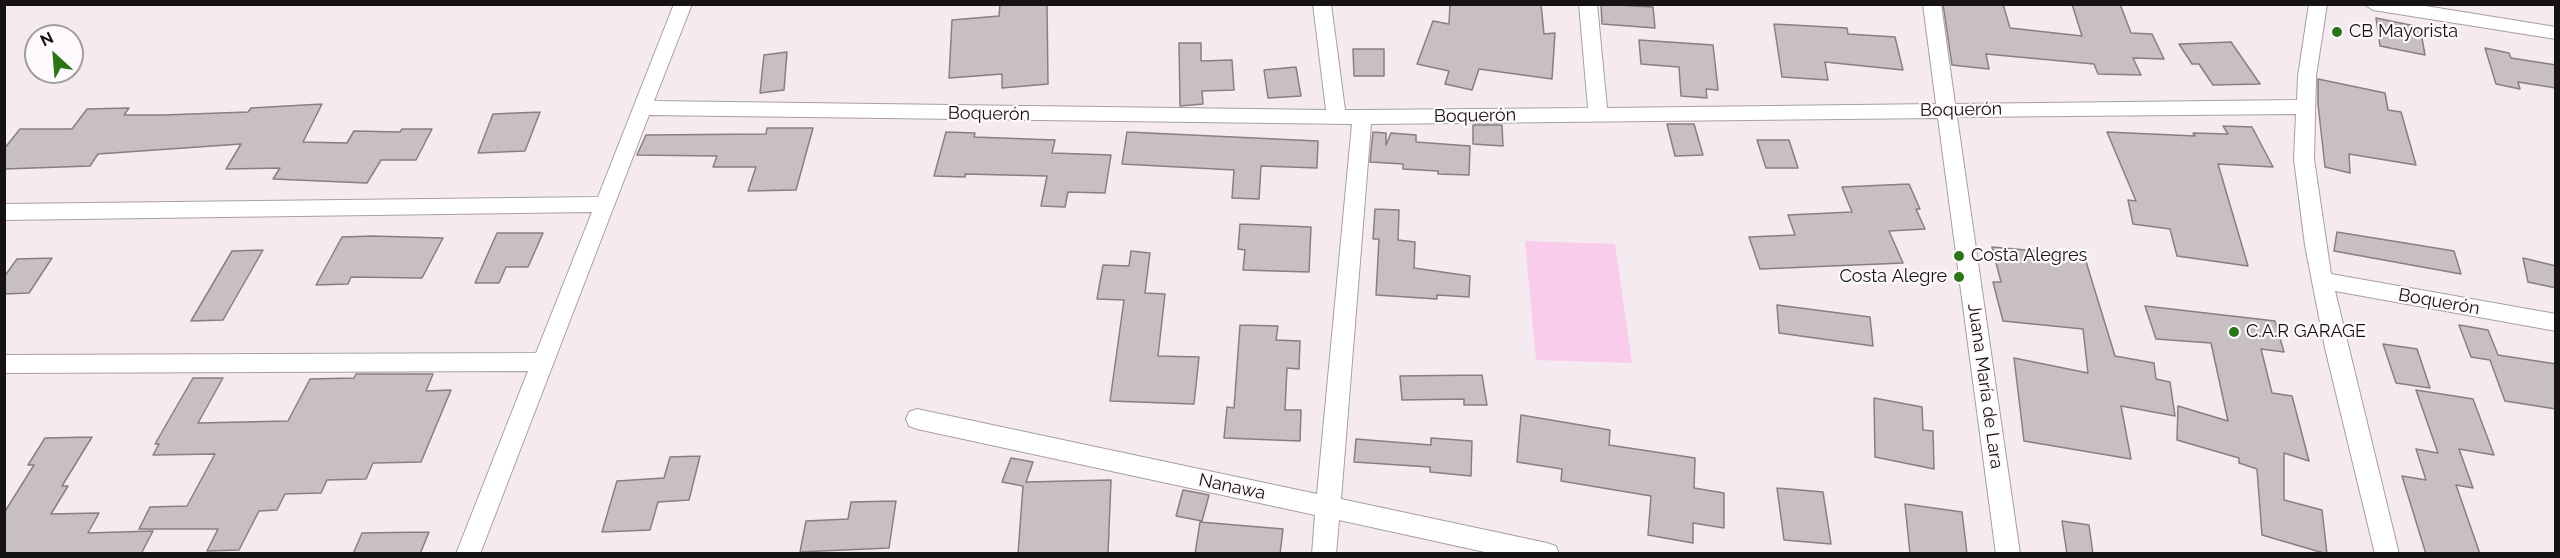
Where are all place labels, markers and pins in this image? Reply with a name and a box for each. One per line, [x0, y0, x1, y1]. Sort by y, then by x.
place label: CB Mayorista [2349, 21, 2458, 43]
marker: CB Mayorista [2330, 25, 2344, 39]
place label: Costa Alegres [1971, 245, 2087, 267]
marker: Costa Alegres [1952, 249, 1966, 263]
place label: Costa Alegre [1839, 266, 1947, 288]
marker: Costa Alegre [1952, 270, 1966, 284]
place label: C.A.R GARAGE [2246, 321, 2366, 343]
marker: C.A.R GARAGE [2227, 325, 2241, 339]

